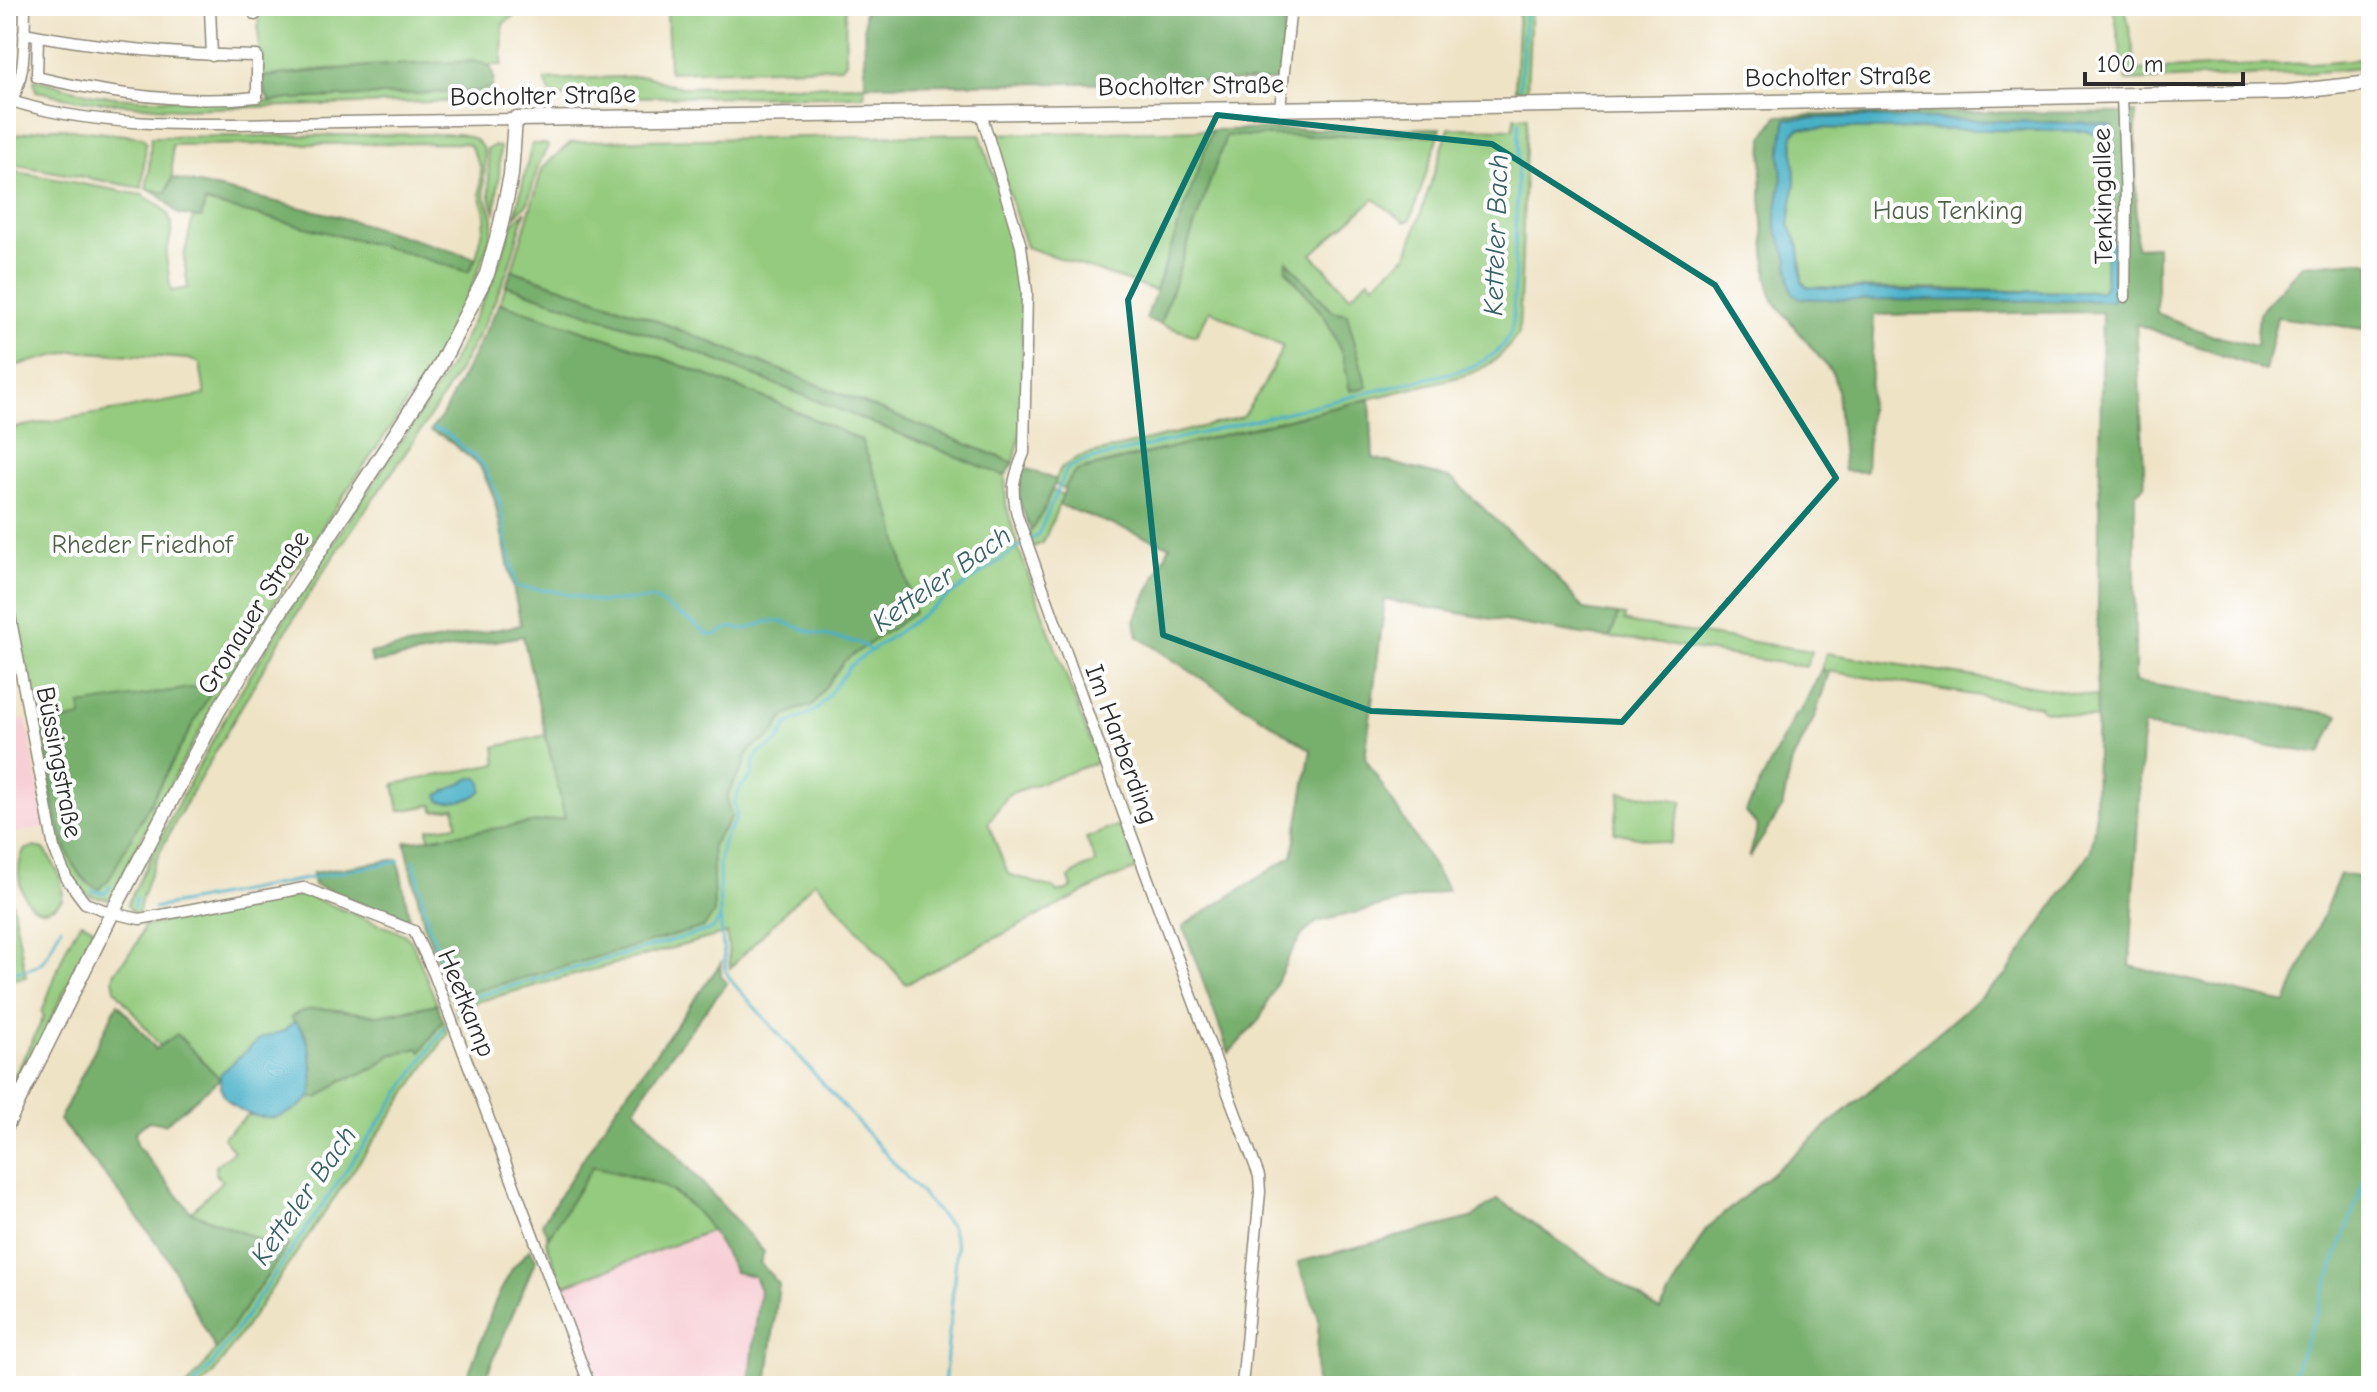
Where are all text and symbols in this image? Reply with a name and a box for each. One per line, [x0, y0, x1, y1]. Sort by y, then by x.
scale bar [2085, 36, 2243, 86]
text: 100 m [2097, 50, 2164, 78]
street label: Bocholter Straße [1745, 60, 1931, 94]
street label: Bocholter Straße [1098, 69, 1284, 103]
street label: Bocholter Straße [450, 79, 636, 113]
street label: Tenkingallee [2087, 128, 2119, 264]
water label: Ketteler Bach [1477, 154, 1515, 317]
park label: Haus Tenking [1873, 196, 2023, 226]
water label: Ketteler Bach [866, 519, 1017, 638]
street label: Gronauer Straße [192, 525, 316, 700]
park label: Rheder Friedhof [51, 530, 234, 560]
street label: Im Harberding [1078, 661, 1164, 828]
street label: Büssingstraße [30, 684, 88, 840]
street label: Heetkamp [431, 945, 501, 1061]
water label: Ketteler Bach [244, 1120, 363, 1271]

